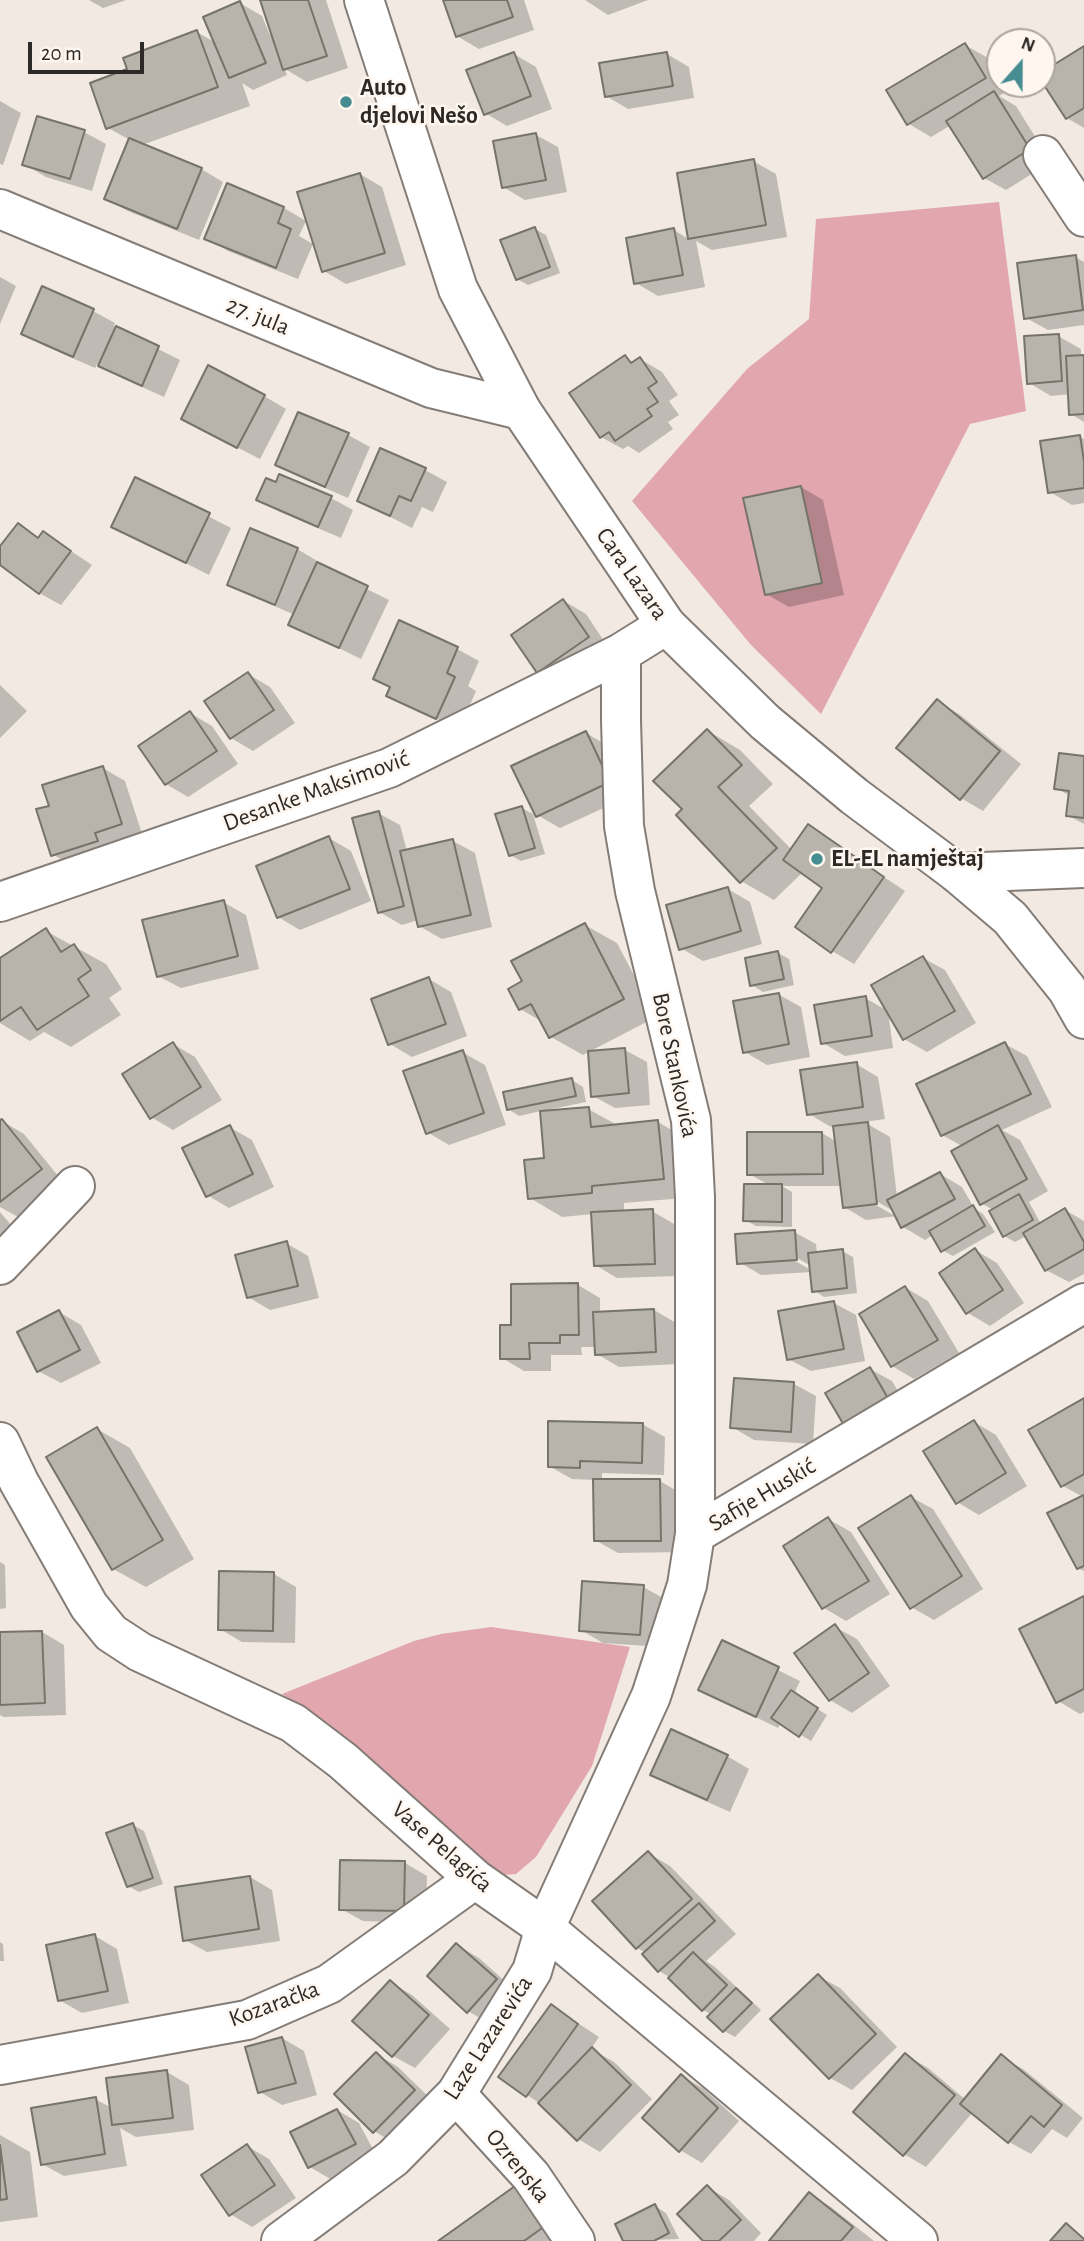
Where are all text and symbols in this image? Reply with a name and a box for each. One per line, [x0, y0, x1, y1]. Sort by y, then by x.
scale bar [32, 28, 147, 72]
north arrow [986, 28, 1056, 98]
text: N [1018, 34, 1038, 56]
text: 20 m [41, 43, 82, 64]
place label: Auto djelovi Nešo [360, 74, 478, 130]
marker: Auto djelovi Nešo [338, 94, 354, 110]
street label: 27. jula [222, 290, 294, 342]
street label: Cara Lazara [590, 522, 674, 626]
street label: Desanke Maksimović [219, 744, 413, 838]
place label: EL-EL namještaj [831, 845, 984, 873]
marker: EL-EL namještaj [809, 851, 825, 867]
street label: Bore Stankovića [646, 990, 704, 1140]
street label: Safije Huskić [703, 1452, 821, 1538]
street label: Vase Pelagića [386, 1795, 498, 1899]
street label: Laze Lazarevića [437, 1970, 539, 2106]
street label: Kozaračka [225, 1974, 323, 2034]
street label: Ozrenska [480, 2123, 556, 2209]

